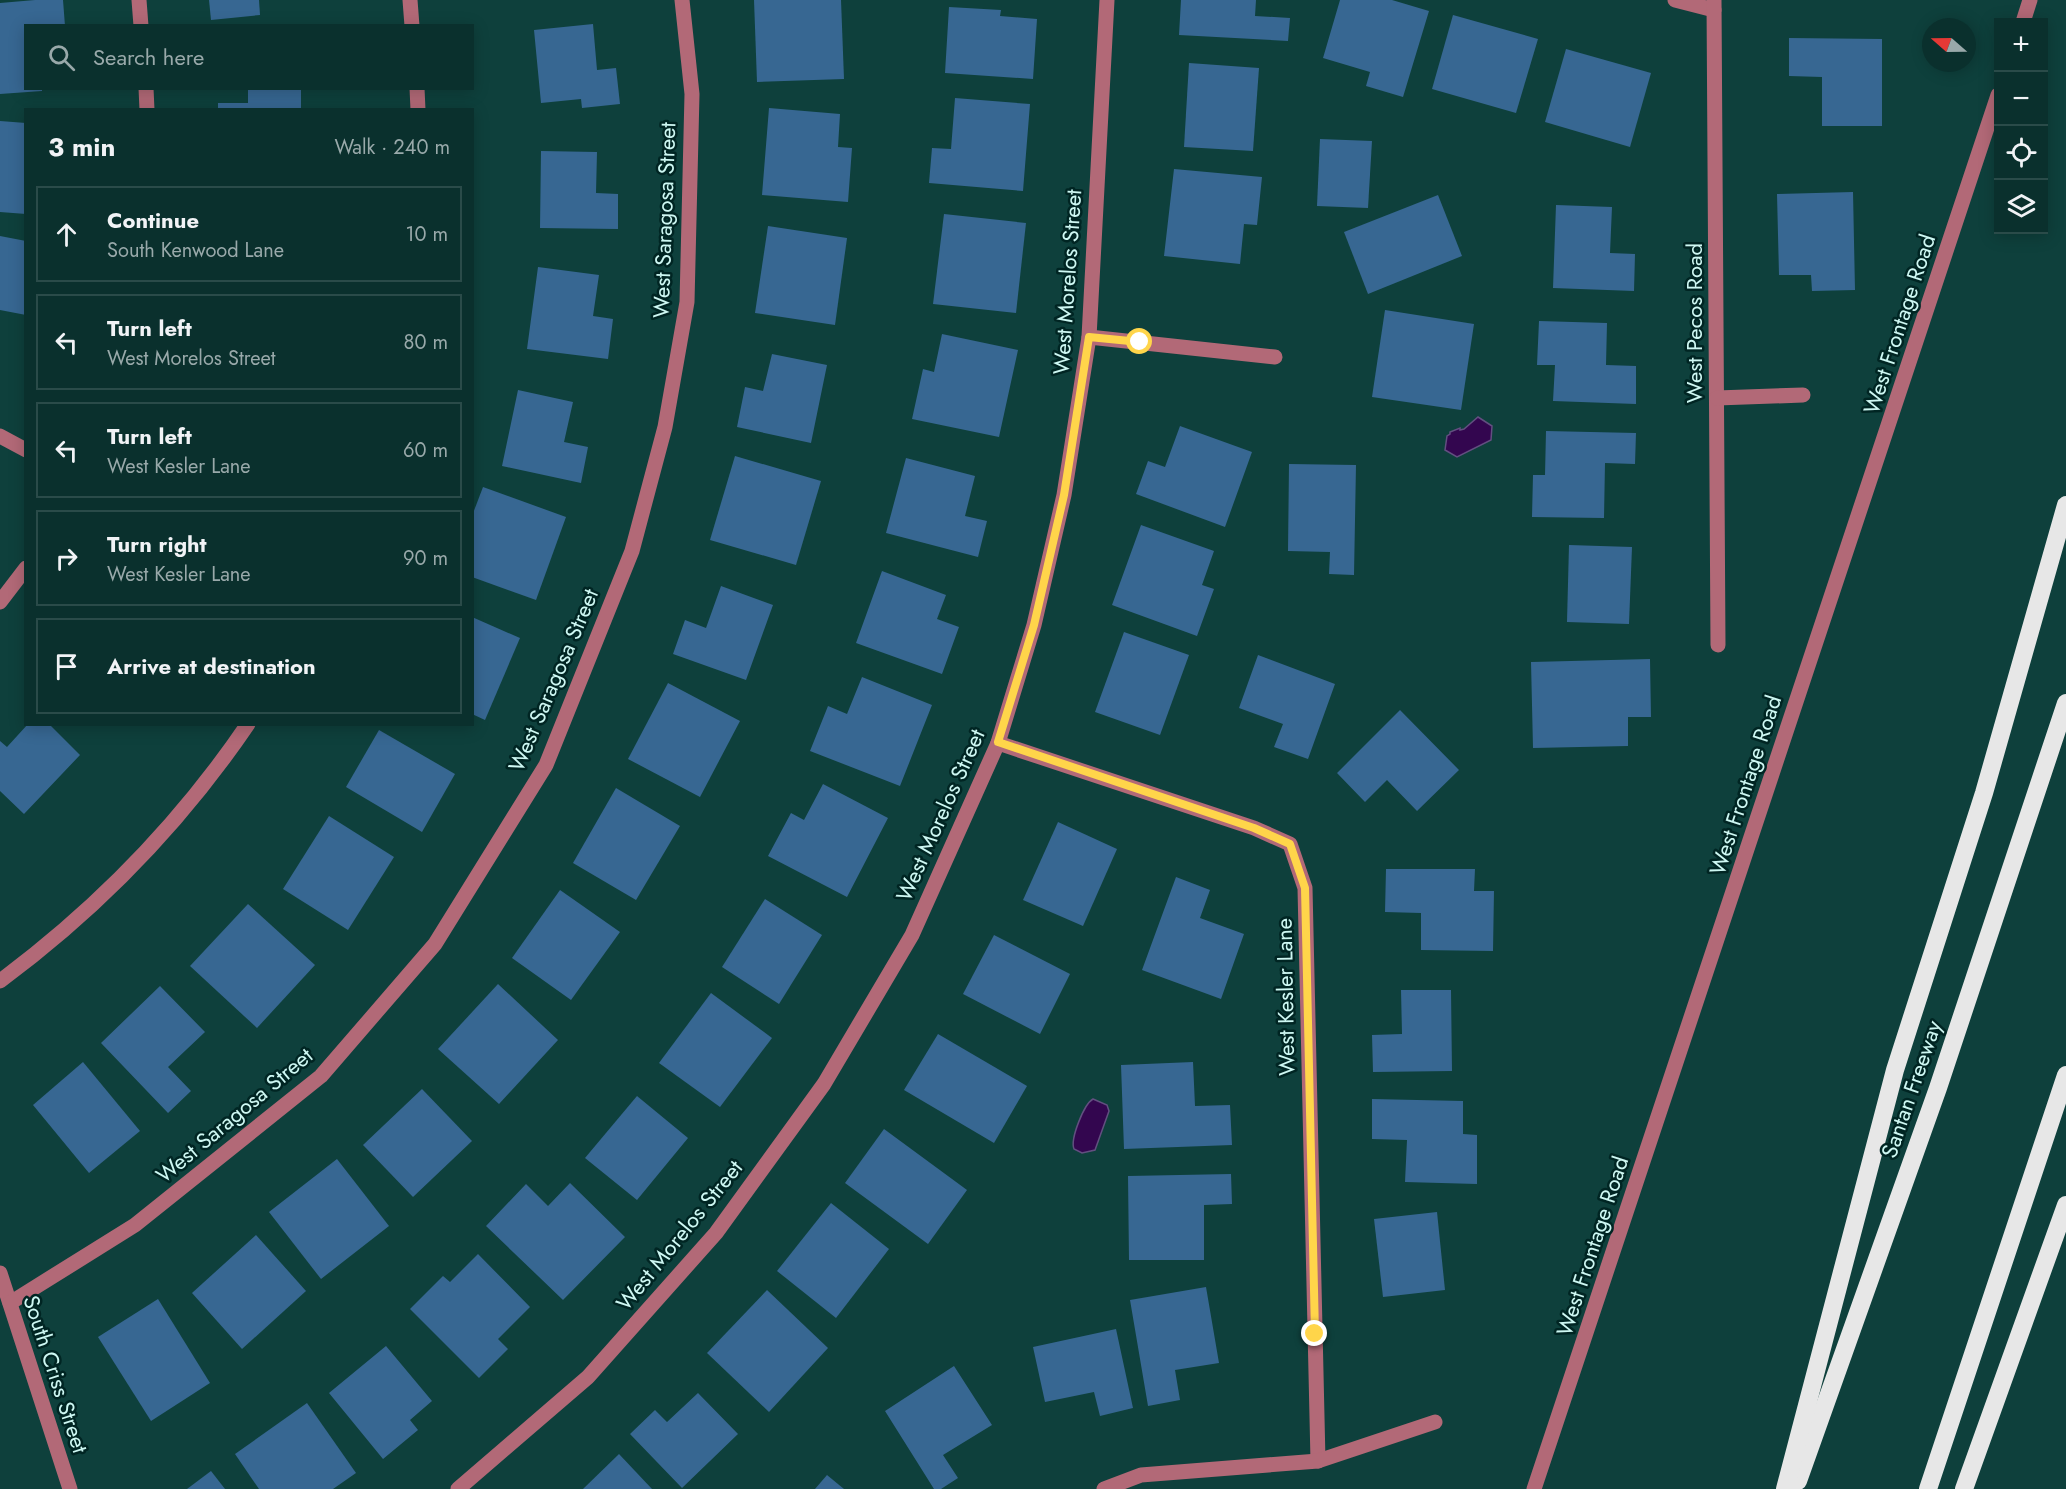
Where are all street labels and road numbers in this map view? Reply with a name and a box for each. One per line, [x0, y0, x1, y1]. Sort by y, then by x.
street label: West Saragosa Street [645, 121, 683, 318]
street label: West Morelos Street [1045, 188, 1089, 376]
street label: West Frontage Road [1855, 230, 1943, 418]
street label: West Pecos Road [1678, 243, 1710, 403]
street label: West Saragosa Street [500, 583, 606, 776]
street label: West Frontage Road [1701, 691, 1789, 879]
street label: West Morelos Street [888, 723, 993, 906]
street label: West Kesler Lane [1268, 918, 1302, 1076]
street label: Santan Freeway [1873, 1016, 1950, 1162]
street label: West Saragosa Street [149, 1039, 320, 1190]
street label: West Morelos Street [608, 1152, 750, 1317]
street label: West Frontage Road [1548, 1152, 1636, 1340]
street label: South Criss Street [15, 1291, 97, 1458]

